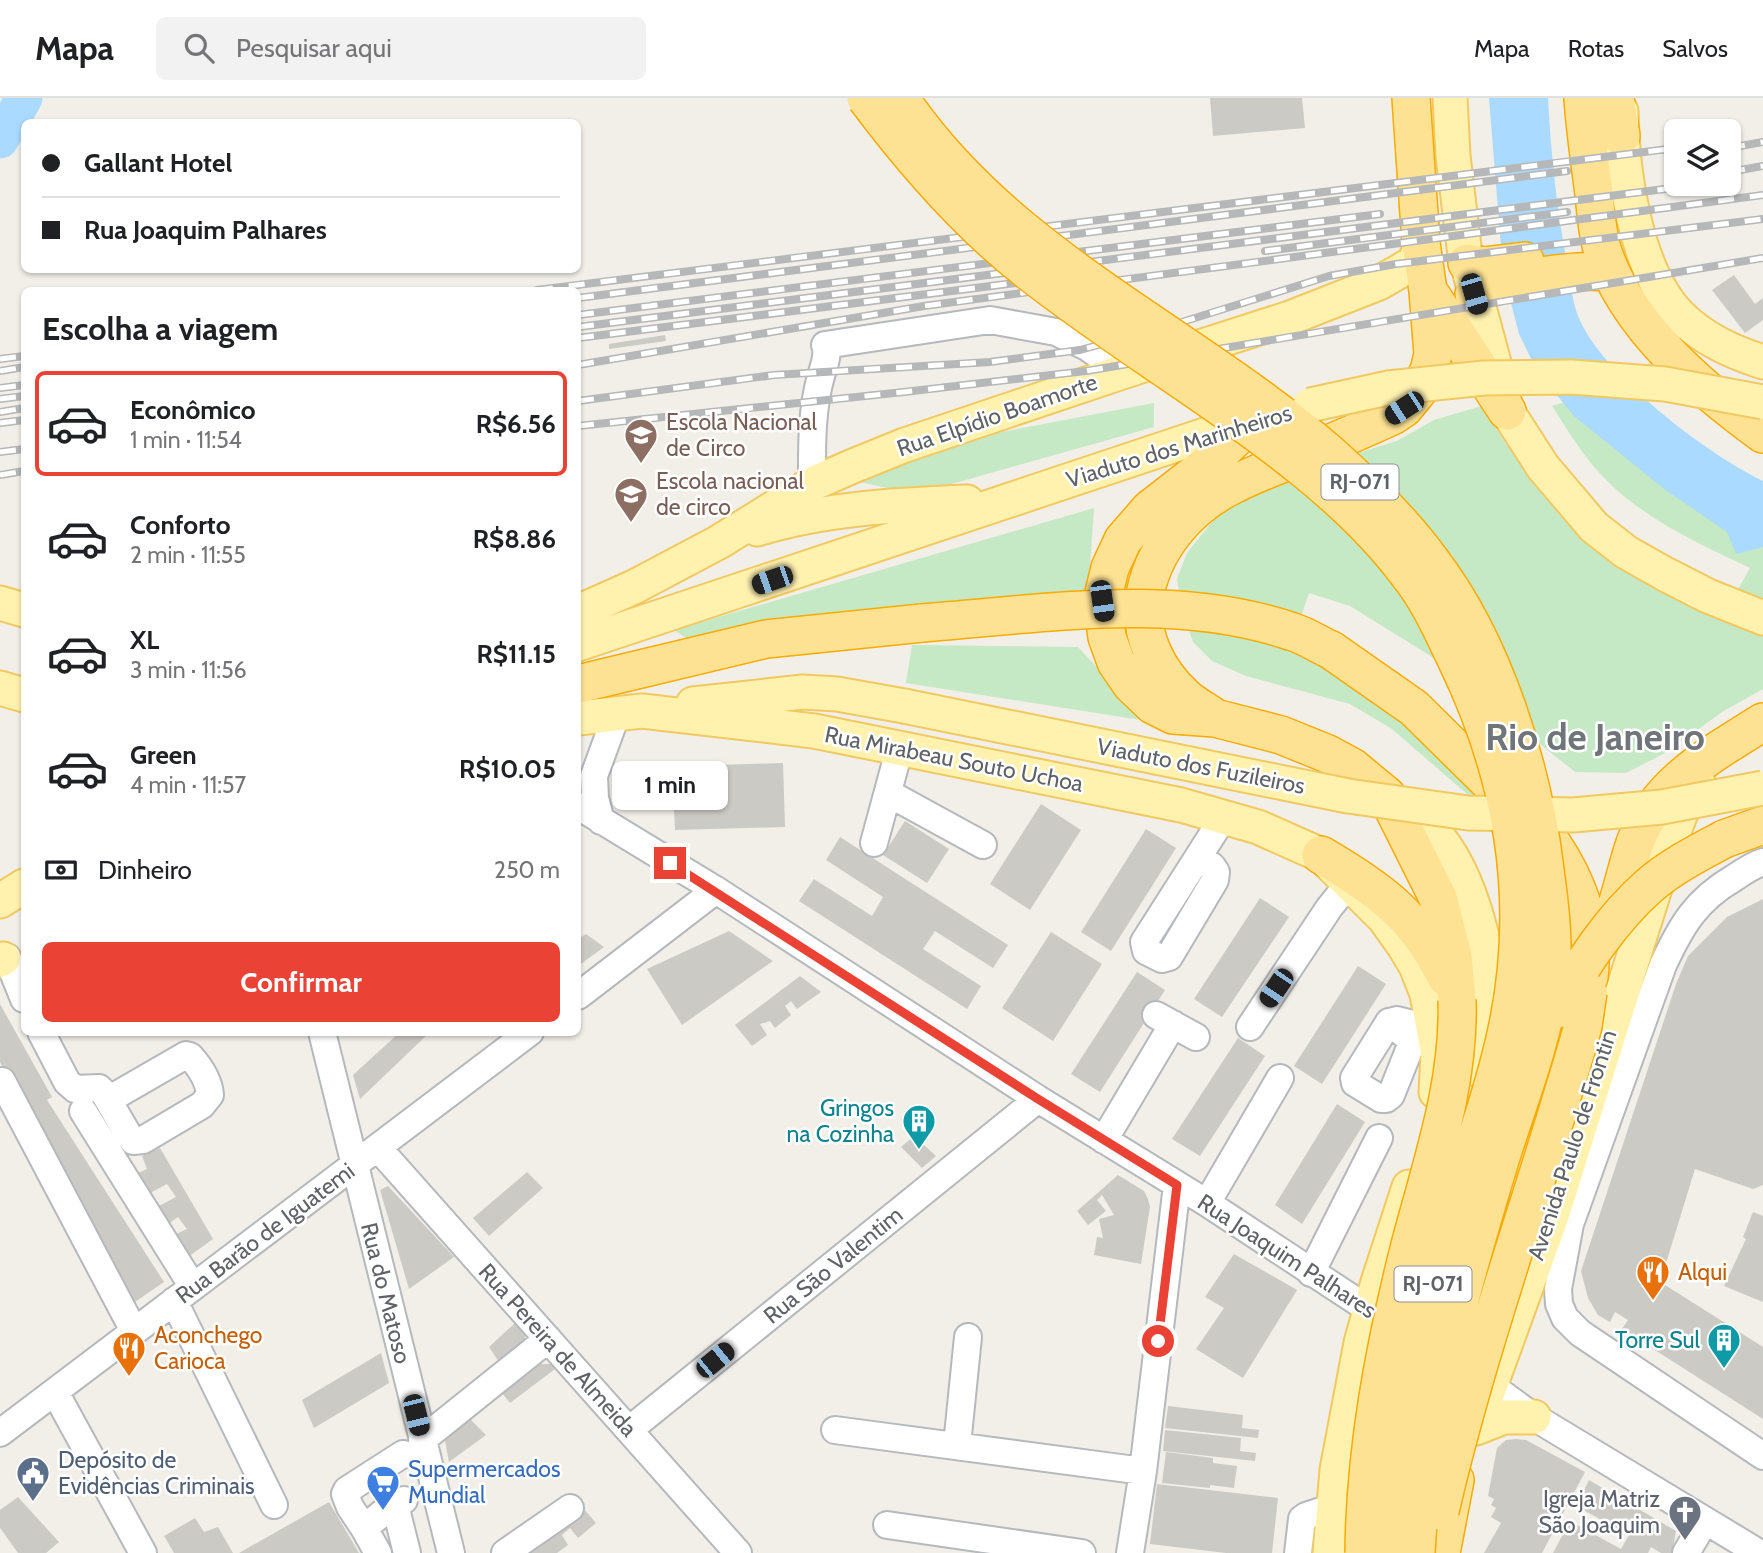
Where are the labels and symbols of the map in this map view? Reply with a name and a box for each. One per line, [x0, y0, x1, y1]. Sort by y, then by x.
car [1459, 271, 1490, 317]
street label: Rua Elpídio Boamorte [893, 367, 1101, 462]
car [1381, 388, 1428, 428]
street label: Viaduto dos Marinheiros [1063, 398, 1295, 494]
place label: Escola Nacional de Circo [666, 408, 818, 462]
school or university icon: Escola Nacional de Circo [622, 416, 660, 465]
road number: RJ-071 [1322, 464, 1398, 500]
place label: Escola nacional de circo [656, 467, 804, 521]
school or university icon: Escola nacional de circo [612, 475, 650, 524]
car [749, 563, 796, 597]
car [1089, 579, 1116, 623]
district label: Rio de Janeiro [1485, 714, 1705, 759]
street label: Rua Mirabeau Souto Uchoa [822, 720, 1086, 798]
street label: Viaduto dos Fuzileiros [1095, 732, 1307, 800]
callout: 1 min [612, 762, 728, 810]
route end [654, 847, 686, 879]
car [1256, 965, 1297, 1011]
street label: Avenida Paulo de Frontin [1522, 1026, 1622, 1264]
place label: Gringos na Cozinha [787, 1094, 894, 1148]
building icon: Gringos na Cozinha [900, 1102, 938, 1151]
street label: Rua Barão de Iguatemi [170, 1157, 360, 1309]
street label: Rua Joaquim Palhares [1192, 1188, 1382, 1324]
street label: Rua São Valentim [758, 1200, 908, 1330]
street label: Rua do Matoso [355, 1220, 417, 1366]
restaurant icon: Alqui [1634, 1253, 1672, 1302]
street label: Rua Pereira de Almeida [473, 1258, 643, 1442]
place label: Alqui [1678, 1258, 1727, 1286]
road number: RJ-071 [1394, 1266, 1472, 1302]
place label: Aconchego Carioca [154, 1321, 263, 1375]
building icon: Torre Sul [1705, 1321, 1743, 1370]
route start [1142, 1325, 1174, 1357]
place label: Torre Sul [1615, 1326, 1701, 1354]
restaurant icon: Aconchego Carioca [110, 1329, 148, 1378]
car [693, 1339, 738, 1381]
car [401, 1392, 432, 1438]
place label: Depósito de Evidências Criminais [58, 1446, 255, 1500]
public building icon: Depósito de Evidências Criminais [14, 1454, 52, 1503]
place label: Supermercados Mundial [408, 1455, 561, 1509]
supermarket icon: Supermercados Mundial [364, 1463, 402, 1512]
place label: Igreja Matriz São Joaquim [1539, 1485, 1660, 1539]
church icon: Igreja Matriz São Joaquim [1666, 1493, 1704, 1542]

